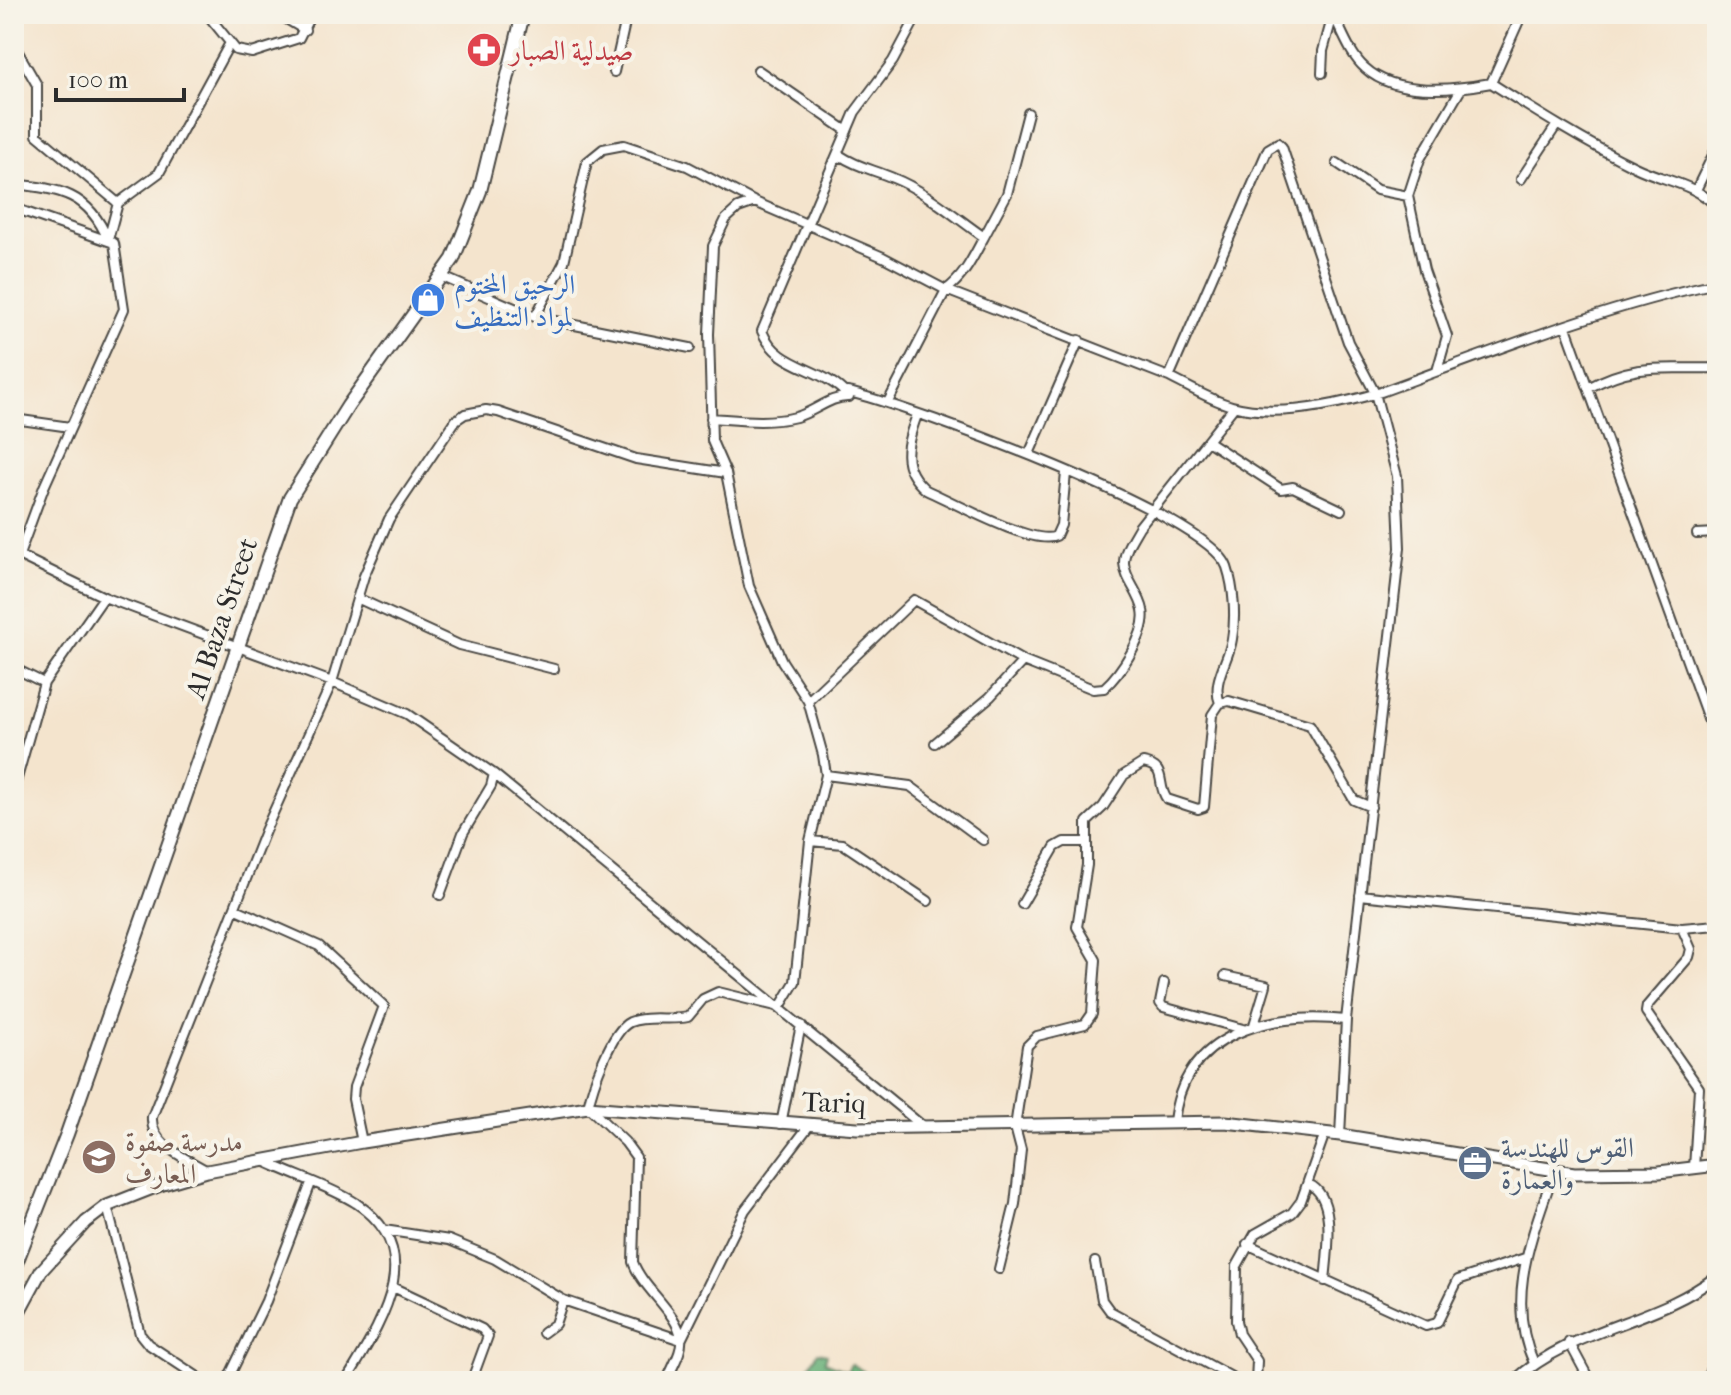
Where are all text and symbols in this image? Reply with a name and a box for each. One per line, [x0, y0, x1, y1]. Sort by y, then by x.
pharmacy icon: صيدلية الصبار [465, 31, 503, 69]
place label: صيدلية الصبار [507, 34, 634, 67]
scale bar [56, 52, 184, 102]
text: 100 m [68, 66, 128, 94]
place label: الرحيق المختوم لمواد التنظيف [454, 268, 575, 334]
shop icon: الرحيق المختوم لمواد التنظيف [409, 281, 447, 319]
street label: Al Baza Street [178, 533, 264, 704]
street label: Tariq [801, 1085, 867, 1120]
place label: مدرسة صفوة المعارف [125, 1125, 243, 1190]
place label: القوس للهندسة والعمارة [1501, 1131, 1634, 1196]
school or university icon: مدرسة صفوة المعارف [80, 1138, 118, 1176]
office icon: القوس للهندسة والعمارة [1456, 1144, 1494, 1182]

